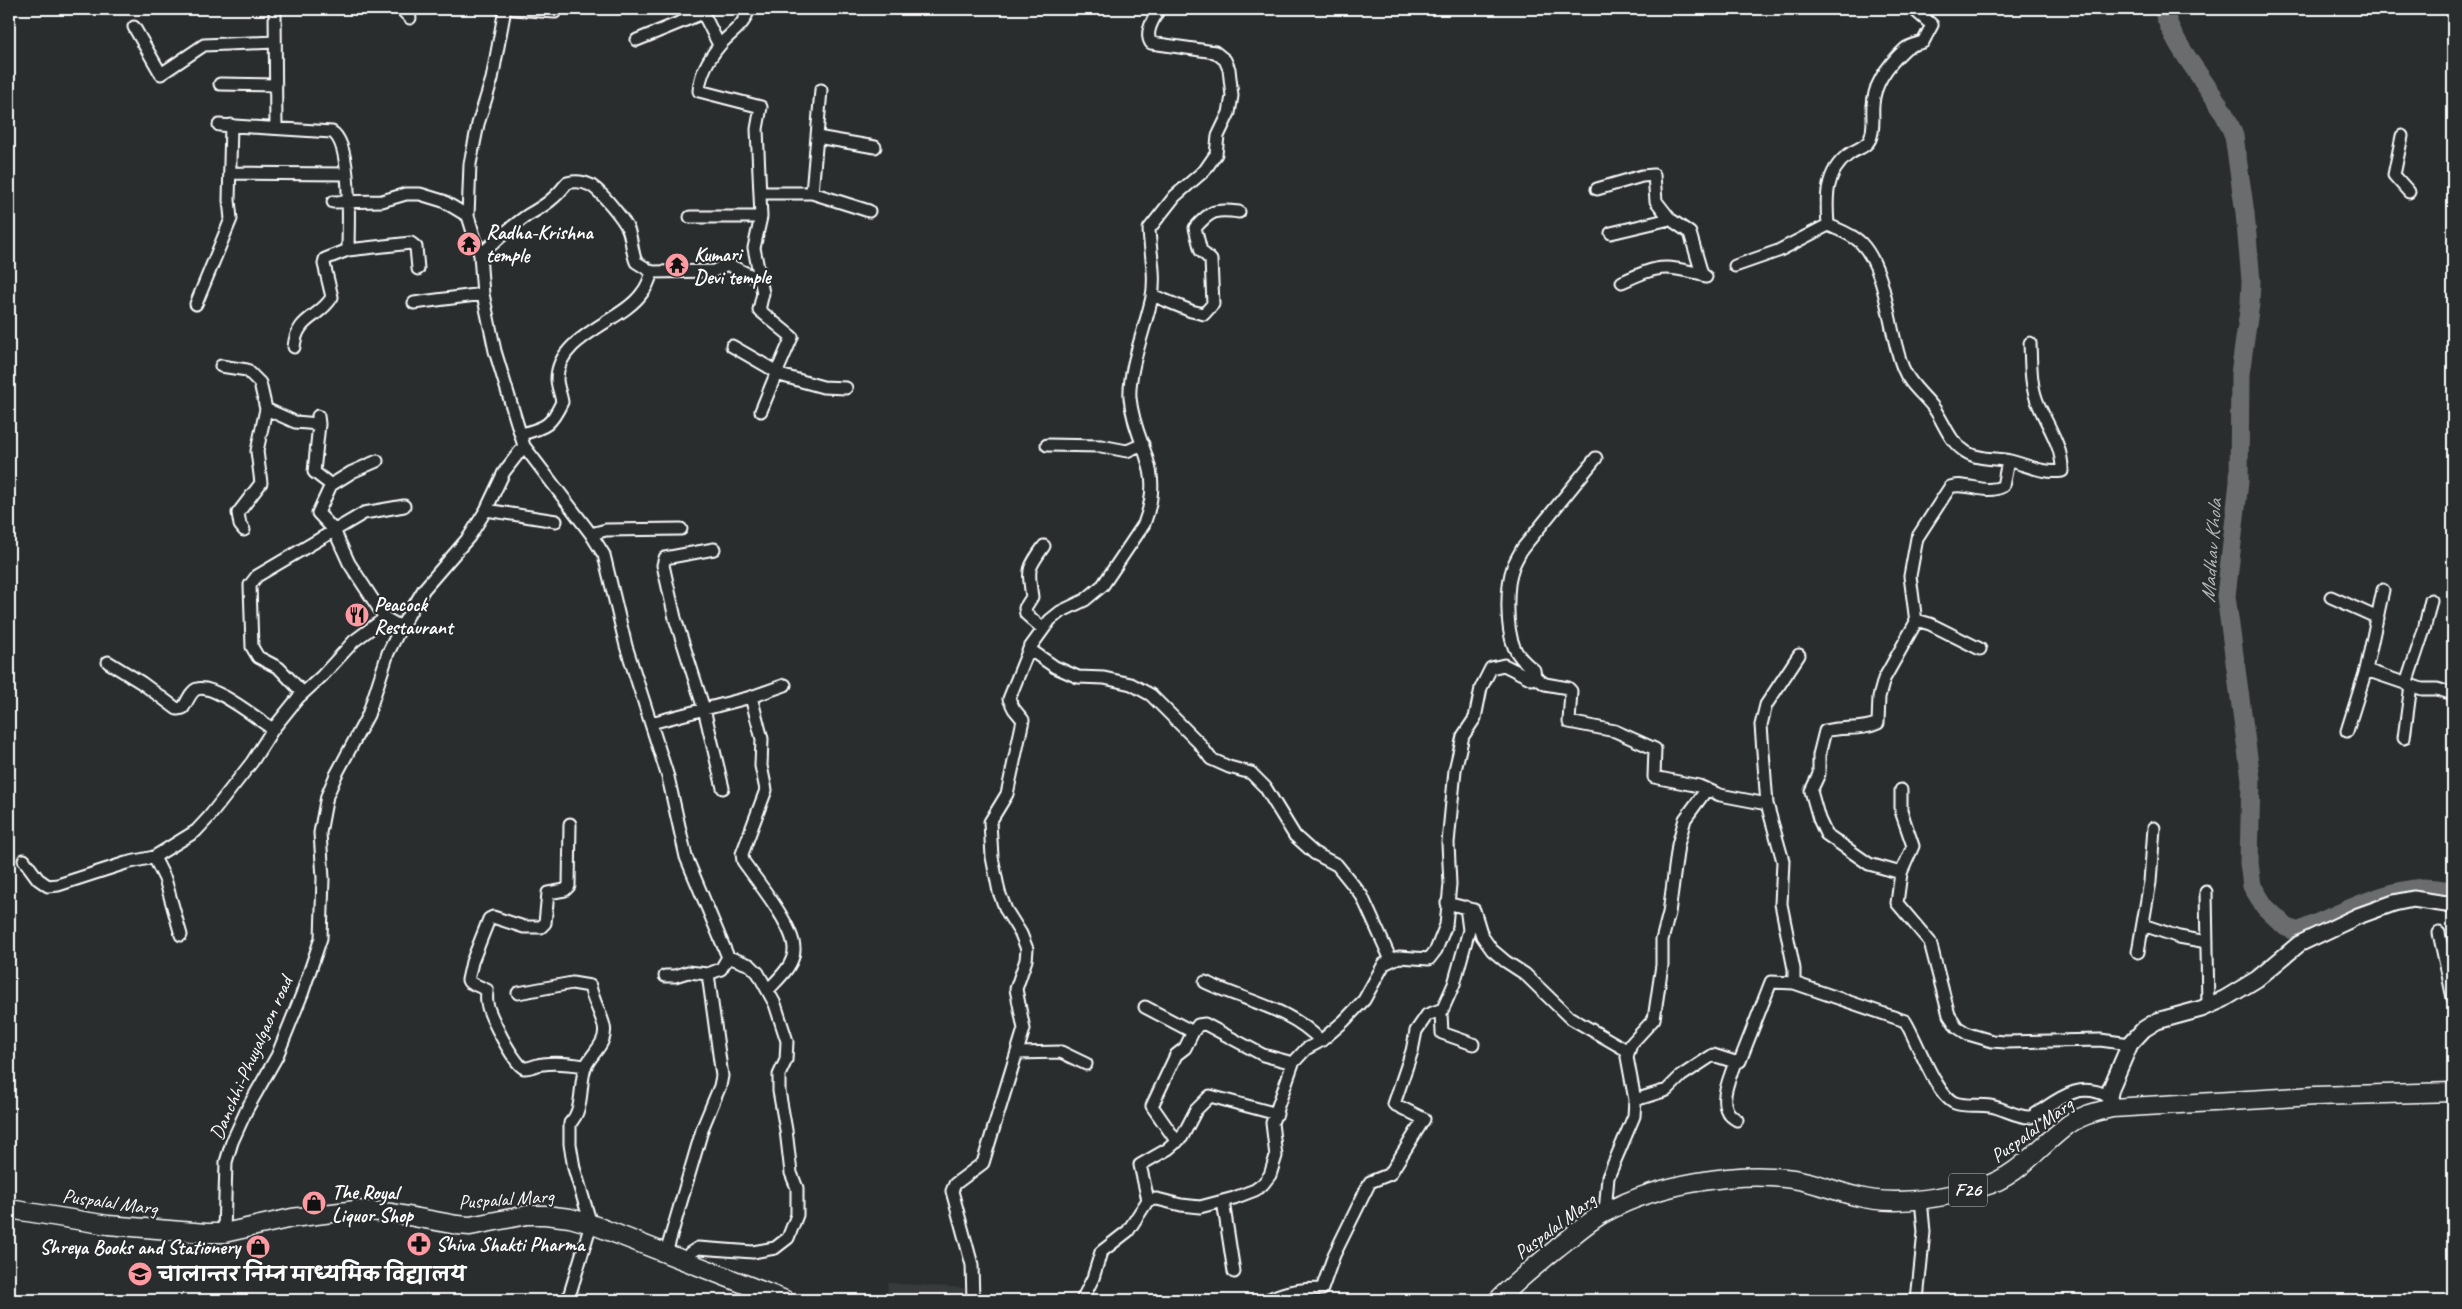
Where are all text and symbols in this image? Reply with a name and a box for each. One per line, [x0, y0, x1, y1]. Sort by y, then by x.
place label: Radha-Krishna temple [486, 220, 594, 268]
temple icon: Radha-Krishna temple [456, 231, 482, 257]
place label: Kumari Devi temple [694, 242, 773, 290]
temple icon: Kumari Devi temple [664, 252, 690, 278]
water label: Madhav Khola [2194, 497, 2228, 603]
place label: Peacock Restaurant [374, 592, 455, 640]
restaurant icon: Peacock Restaurant [344, 602, 370, 628]
street label: Danchhi-Phuyalgaon road [204, 970, 299, 1143]
street label: Puspalal Marg [1986, 1091, 2080, 1168]
road number: F26 [1949, 1174, 1987, 1206]
place label: The Royal Liquor Shop [332, 1180, 414, 1228]
street label: Puspalal Marg [61, 1183, 161, 1221]
street label: Puspalal Marg [457, 1183, 557, 1215]
street label: Puspalal Marg [1509, 1186, 1602, 1265]
shop icon: The Royal Liquor Shop [301, 1190, 327, 1216]
pharmacy icon: Shiva Shakti Pharma [406, 1231, 432, 1257]
place label: Shiva Shakti Pharma [436, 1232, 586, 1257]
shop icon: Shreya Books and Stationery [245, 1234, 271, 1260]
place label: Shreya Books and Stationery [39, 1235, 242, 1260]
place label: चालान्तर निम्न माध्यमिक विद्यालय [156, 1259, 468, 1287]
school or university icon: चालान्तर निम्न माध्यमिक विद्यालय [127, 1261, 153, 1287]

